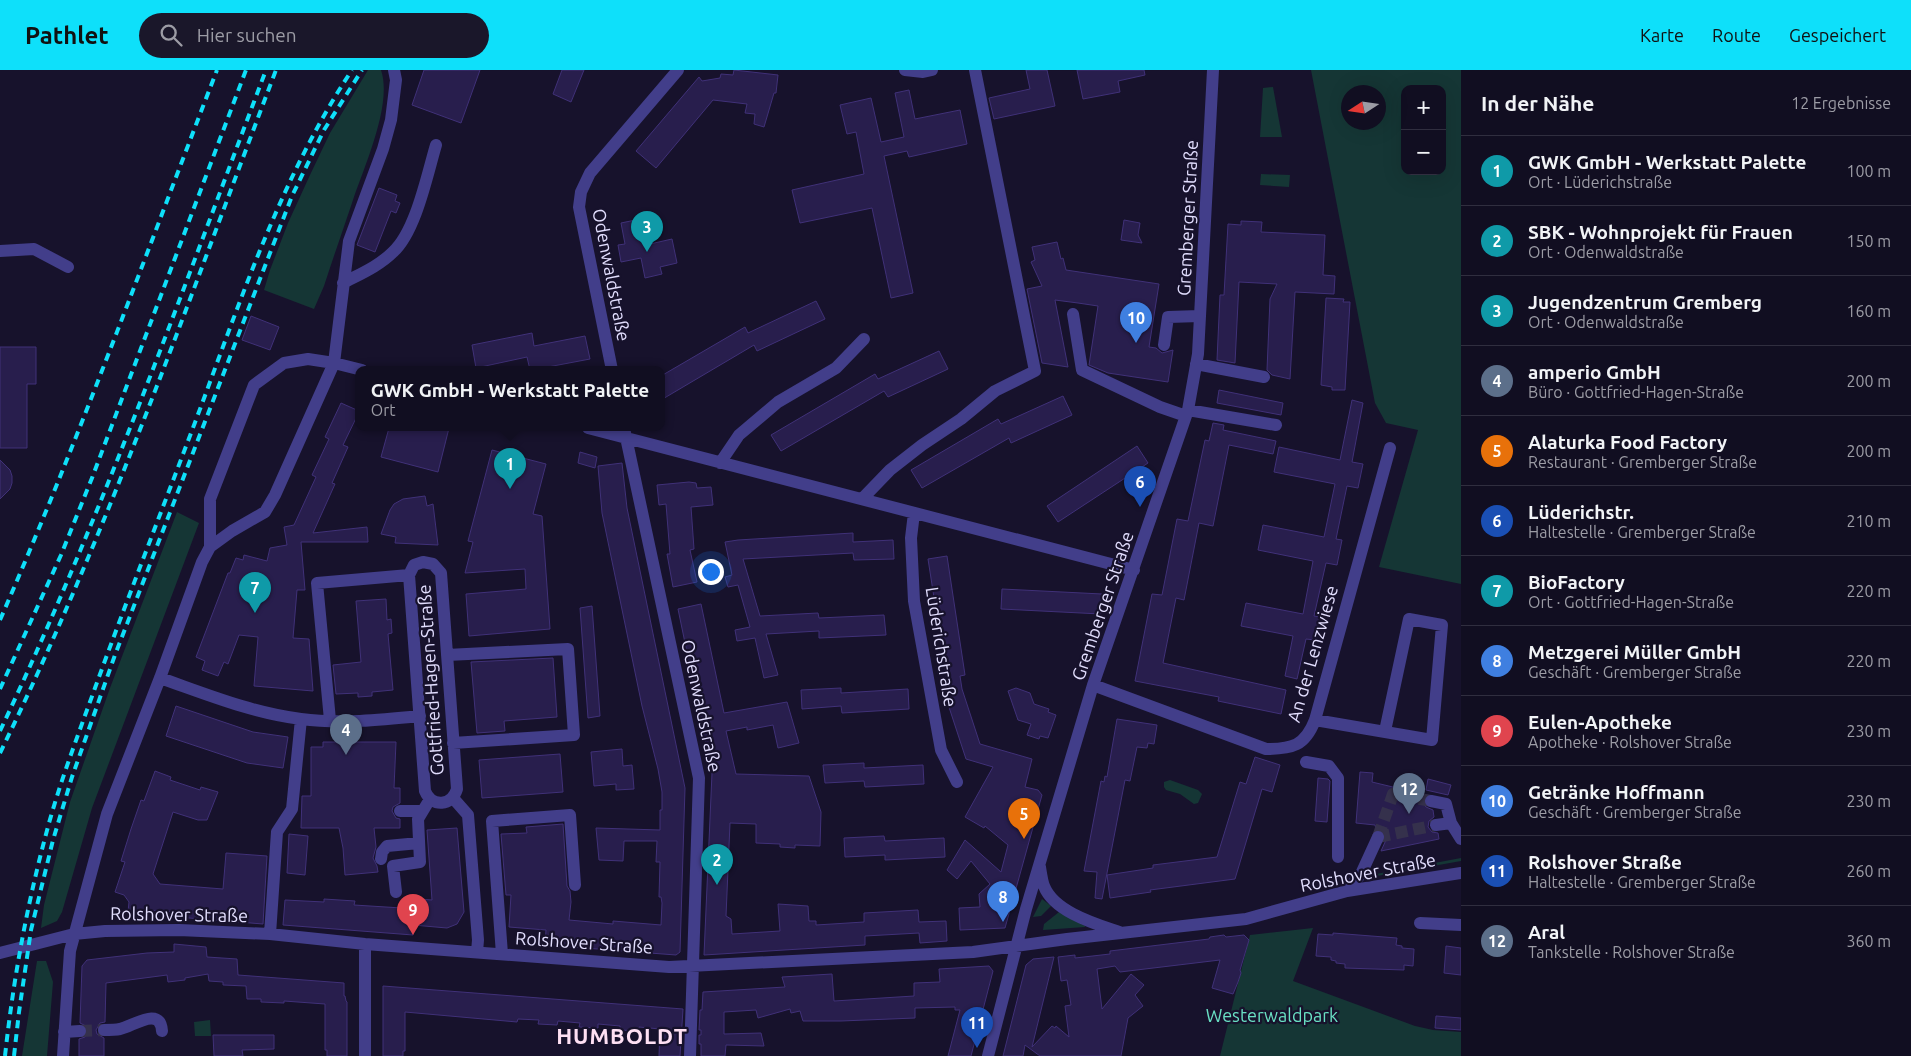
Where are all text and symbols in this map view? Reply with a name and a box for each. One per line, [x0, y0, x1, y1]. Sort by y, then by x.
search box [139, 13, 489, 58]
icon: search [157, 21, 185, 49]
text: Pathlet [25, 22, 109, 49]
text: Hier suchen [197, 24, 297, 46]
text: Karte [1640, 25, 1684, 45]
text: Route [1712, 25, 1761, 45]
text: Gespeichert [1789, 25, 1886, 45]
north arrow [1341, 85, 1386, 130]
map controls [1401, 85, 1446, 175]
button: + [1401, 85, 1446, 130]
text: In der Nähe [1481, 91, 1594, 115]
text: 12 Ergebnisse [1791, 94, 1891, 112]
button: − [1401, 130, 1446, 175]
street label: Gremberger Straße [1173, 139, 1201, 296]
text: GWK GmbH - Werkstatt Palette [1528, 151, 1806, 173]
text: 1 [1492, 162, 1502, 180]
text: 100 m [1846, 162, 1891, 180]
text: Ort · Lüderichstraße [1528, 173, 1672, 191]
street label: Odenwaldstraße [589, 207, 635, 343]
pin: 3 [631, 211, 663, 252]
text: SBK - Wohnprojekt für Frauen [1528, 221, 1793, 243]
text: 2 [1492, 232, 1502, 250]
text: 150 m [1846, 232, 1891, 250]
text: Ort · Odenwaldstraße [1528, 243, 1684, 261]
text: Jugendzentrum Gremberg [1528, 291, 1762, 313]
pin: 10 [1120, 302, 1152, 343]
text: 3 [1492, 302, 1502, 320]
text: 160 m [1846, 302, 1891, 320]
text: Ort · Odenwaldstraße [1528, 313, 1684, 331]
text: amperio GmbH [1528, 361, 1661, 383]
popup [355, 366, 665, 431]
text: 4 [1492, 372, 1502, 390]
text: 200 m [1846, 372, 1891, 390]
text: GWK GmbH - Werkstatt Palette [371, 379, 649, 401]
text: Büro · Gottfried-Hagen-Straße [1528, 383, 1744, 401]
text: Ort [371, 401, 396, 419]
text: Alaturka Food Factory [1528, 431, 1727, 453]
text: 5 [1492, 442, 1502, 460]
text: 200 m [1846, 442, 1891, 460]
pin: 1 [494, 448, 526, 489]
text: Restaurant · Gremberger Straße [1528, 453, 1757, 471]
pin: 6 [1124, 466, 1156, 507]
text: Lüderichstr. [1528, 501, 1634, 523]
text: 6 [1492, 512, 1502, 530]
text: 210 m [1846, 512, 1891, 530]
text: Haltestelle · Gremberger Straße [1528, 523, 1756, 541]
street label: Gremberger Straße [1067, 529, 1137, 683]
your location [698, 559, 724, 585]
text: BioFactory [1528, 571, 1625, 593]
pin: 7 [239, 572, 271, 613]
text: 7 [1492, 582, 1502, 600]
text: 220 m [1846, 582, 1891, 600]
street label: An der Lenzwiese [1283, 583, 1341, 724]
street label: Gottfried-Hagen-Straße [413, 584, 447, 776]
street label: Lüderichstraße [923, 585, 961, 708]
text: Ort · Gottfried-Hagen-Straße [1528, 593, 1734, 611]
street label: Odenwaldstraße [678, 638, 726, 774]
text: Metzgerei Müller GmbH [1528, 641, 1741, 663]
text: 8 [1492, 652, 1502, 670]
text: 220 m [1846, 652, 1891, 670]
text: Geschäft · Gremberger Straße [1528, 663, 1742, 681]
text: Eulen-Apotheke [1528, 711, 1672, 733]
pin: 4 [330, 714, 362, 755]
text: 9 [1492, 722, 1502, 740]
text: 230 m [1846, 722, 1891, 740]
text: Apotheke · Rolshover Straße [1528, 733, 1732, 751]
pin: 12 [1393, 773, 1425, 814]
text: Getränke Hoffmann [1528, 781, 1705, 803]
text: 10 [1488, 792, 1506, 810]
text: 230 m [1846, 792, 1891, 810]
pin: 5 [1008, 798, 1040, 839]
text: Geschäft · Gremberger Straße [1528, 803, 1742, 821]
pin: 2 [701, 844, 733, 885]
street label: Rolshover Straße [1298, 849, 1437, 895]
text: Rolshover Straße [1528, 851, 1682, 873]
text: 11 [1488, 862, 1506, 880]
text: 260 m [1846, 862, 1891, 880]
text: Haltestelle · Gremberger Straße [1528, 873, 1756, 891]
pin: 8 [987, 881, 1019, 922]
pin: 9 [397, 894, 429, 935]
street label: Rolshover Straße [110, 903, 248, 925]
text: Aral [1528, 921, 1565, 943]
street label: Rolshover Straße [515, 927, 654, 957]
text: 12 [1488, 932, 1506, 950]
text: 360 m [1846, 932, 1891, 950]
text: Tankstelle · Rolshover Straße [1528, 943, 1735, 961]
park label: Westerwaldpark [1206, 1005, 1338, 1025]
pin: 11 [961, 1007, 993, 1048]
district label: HUMBOLDT [556, 1023, 688, 1048]

